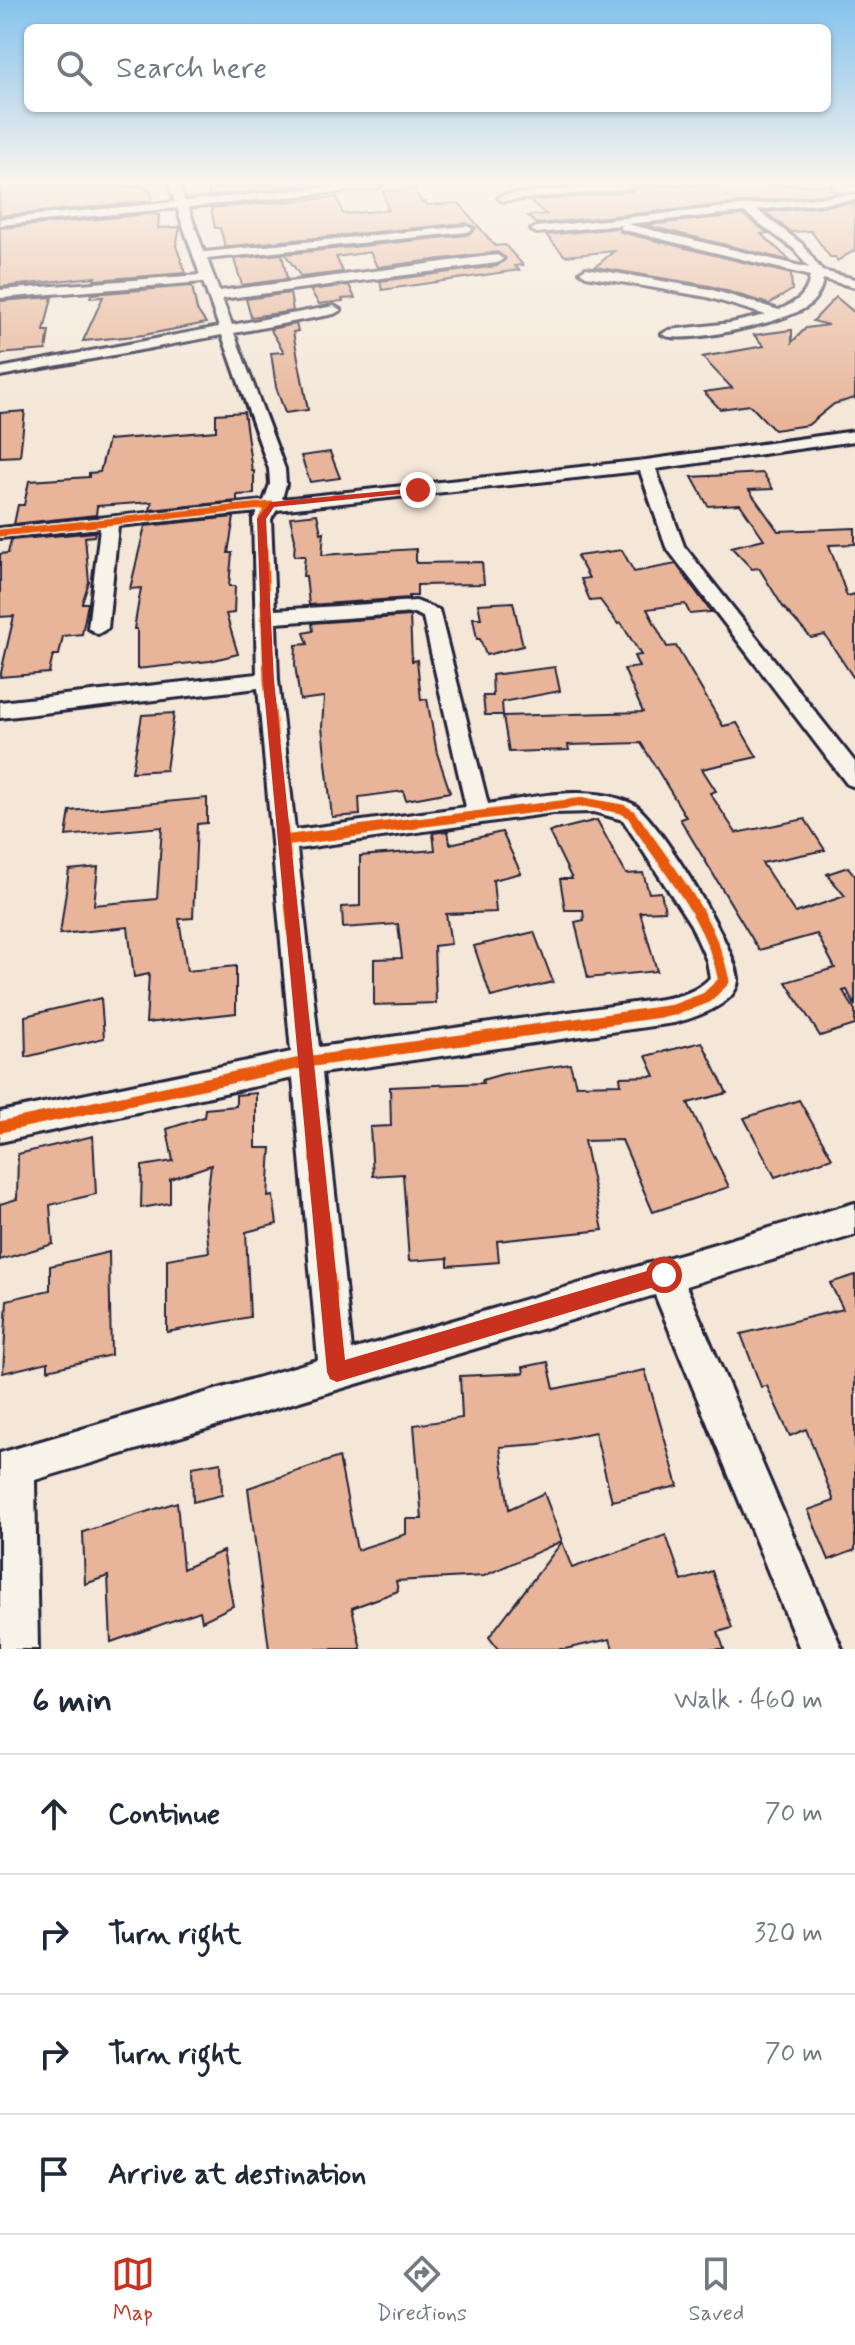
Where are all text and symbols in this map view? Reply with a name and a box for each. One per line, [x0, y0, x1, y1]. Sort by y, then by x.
search box [24, 24, 831, 112]
icon: search [52, 46, 96, 90]
text: Search here [116, 49, 267, 88]
route end [400, 472, 436, 508]
route start [646, 1257, 682, 1293]
text: 6 min [32, 1679, 112, 1724]
text: Walk · 460 m [674, 1684, 823, 1718]
icon: ahead [32, 1792, 76, 1836]
text: Continue [108, 1795, 220, 1834]
text: 70 m [765, 1797, 823, 1831]
icon: right [32, 1912, 76, 1956]
text: Turn right [108, 1915, 241, 1954]
text: 320 m [754, 1917, 823, 1951]
icon: right [32, 2032, 76, 2076]
text: Turn right [108, 2035, 241, 2074]
text: 70 m [765, 2037, 823, 2071]
icon: arrive [32, 2152, 76, 2196]
text: Arrive at destination [108, 2155, 366, 2194]
tab: Map [111, 2252, 155, 2328]
tab: Directions [376, 2252, 467, 2328]
tab: Saved [689, 2252, 744, 2328]

